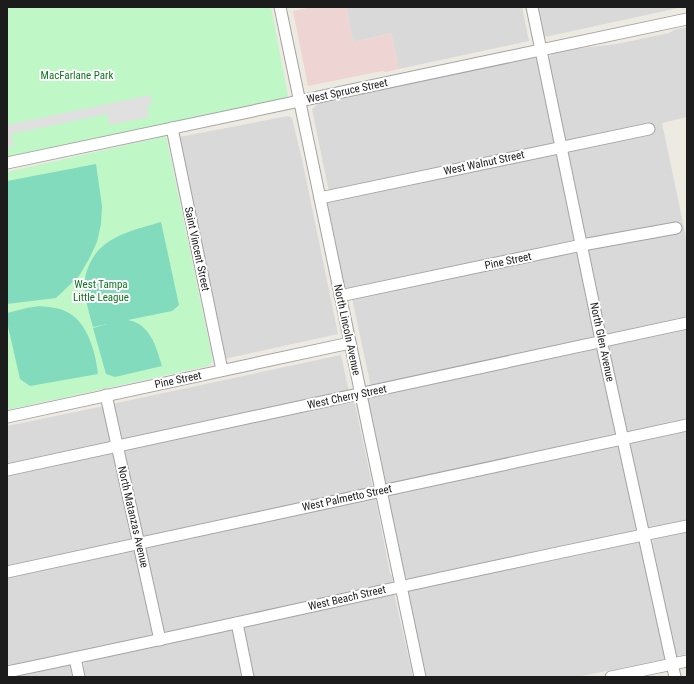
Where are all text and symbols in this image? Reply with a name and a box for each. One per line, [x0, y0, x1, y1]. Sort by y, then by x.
park label: MacFarlane Park [41, 69, 113, 82]
street label: West Spruce Street [305, 76, 389, 106]
street label: West Walnut Street [442, 148, 526, 178]
street label: Saint Vincent Street [182, 206, 212, 292]
street label: Pine Street [483, 250, 533, 272]
park label: West Tampa Little League [73, 278, 129, 304]
street label: North Lincoln Avenue [331, 283, 363, 377]
street label: North Glen Avenue [587, 301, 617, 383]
street label: Pine Street [153, 369, 203, 391]
street label: West Cherry Street [306, 382, 388, 412]
street label: North Matanzas Avenue [115, 465, 151, 569]
street label: West Palmetto Street [301, 482, 393, 514]
street label: West Beach Street [307, 583, 387, 613]

